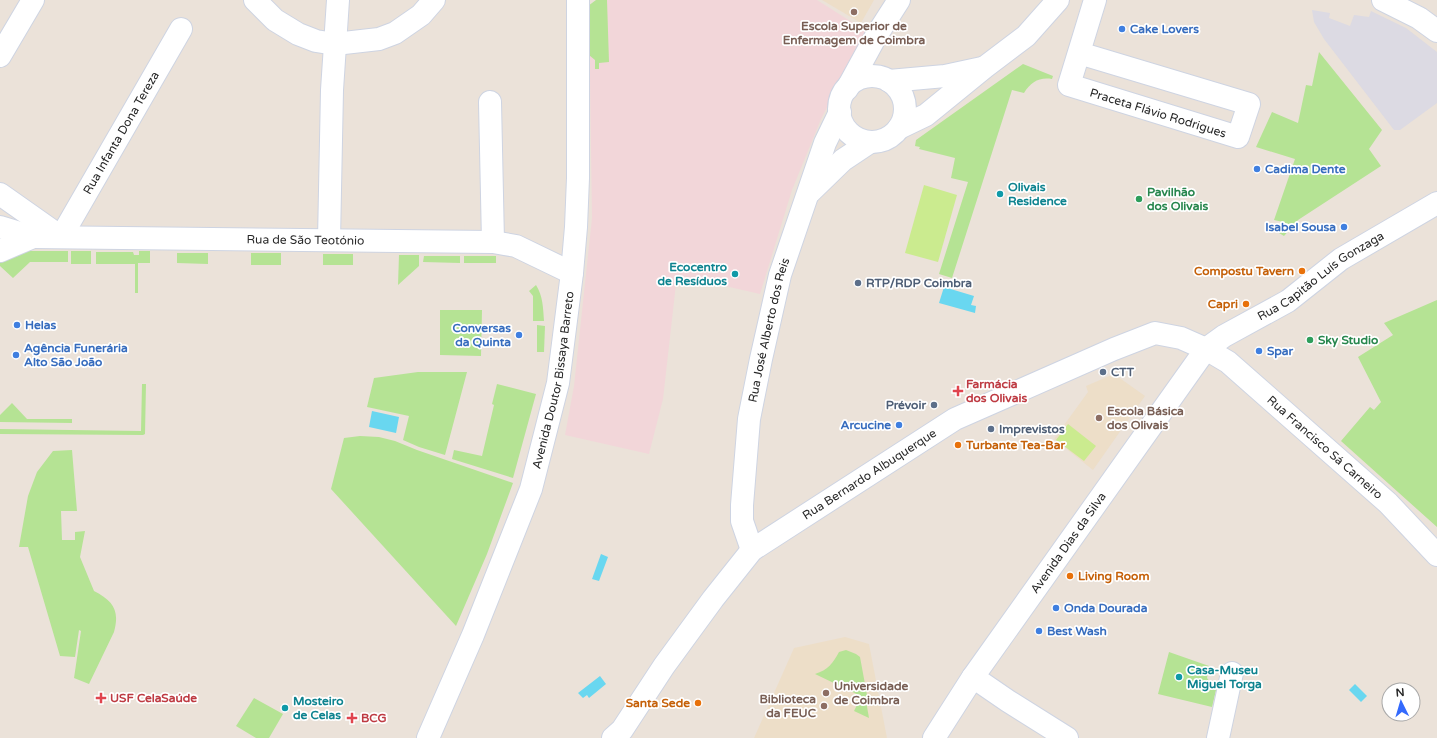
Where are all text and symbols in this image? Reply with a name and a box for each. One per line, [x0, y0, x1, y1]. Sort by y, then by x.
marker: Escola Superior de Enfermagem de Coimbra [849, 7, 859, 17]
place label: Escola Superior de Enfermagem de Coimbra [783, 19, 925, 48]
place label: Cake Lovers [1130, 22, 1199, 36]
marker: Cake Lovers [1117, 24, 1127, 34]
street label: Rua Infanta Dona Tereza [80, 69, 162, 197]
street label: Praceta Flávio Rodrigues [1088, 86, 1228, 141]
place label: Cadima Dente [1265, 162, 1346, 176]
marker: Cadima Dente [1252, 164, 1262, 174]
place label: Olivais Residence [1008, 180, 1067, 208]
place label: Pavilhão dos Olivais [1147, 185, 1208, 213]
marker: Olivais Residence [995, 189, 1005, 199]
marker: Pavilhão dos Olivais [1134, 194, 1144, 204]
place label: Isabel Sousa [1265, 220, 1336, 234]
marker: Isabel Sousa [1339, 222, 1349, 232]
street label: Rua Capitão Luís Gonzaga [1255, 229, 1386, 323]
street label: Rua de São Teotónio [247, 232, 364, 248]
street label: Rua José Alberto dos Reis [745, 256, 792, 404]
place label: Ecocentro de Resíduos [657, 260, 727, 288]
place label: Compostu Tavern [1194, 264, 1294, 279]
marker: Compostu Tavern [1297, 266, 1307, 276]
marker: Ecocentro de Resíduos [730, 269, 740, 279]
place label: RTP/RDP Coimbra [866, 276, 972, 290]
marker: RTP/RDP Coimbra [853, 278, 863, 288]
street label: Avenida Doutor Bissaya Barreto [529, 290, 577, 470]
place label: Capri [1208, 297, 1238, 312]
marker: Capri [1241, 299, 1251, 309]
place label: Helas [25, 318, 56, 332]
marker: Helas [12, 320, 22, 330]
place label: Conversas da Quinta [452, 321, 511, 349]
marker: Conversas da Quinta [514, 330, 524, 340]
place label: Sky Studio [1318, 333, 1378, 348]
marker: Sky Studio [1305, 335, 1315, 345]
place label: Agência Funerária Alto São João [24, 341, 128, 369]
place label: Spar [1267, 344, 1294, 359]
marker: Spar [1254, 346, 1264, 356]
marker: Agência Funerária Alto São João [11, 350, 21, 360]
place label: CTT [1111, 365, 1135, 379]
marker: CTT [1098, 367, 1108, 377]
place label: Farmácia dos Olivais [966, 377, 1027, 405]
marker: Farmácia dos Olivais [953, 386, 963, 396]
street label: Rua Francisco Sá Carneiro [1264, 393, 1385, 502]
place label: Prévoir [886, 398, 926, 412]
marker: Prévoir [929, 400, 939, 410]
place label: Escola Básica dos Olivais [1107, 404, 1184, 432]
marker: Escola Básica dos Olivais [1094, 413, 1104, 423]
place label: Arcucine [841, 418, 891, 432]
marker: Arcucine [894, 420, 904, 430]
place label: Imprevistos [999, 422, 1065, 437]
marker: Imprevistos [986, 424, 996, 434]
street label: Rua Bernardo Albuquerque [800, 426, 939, 523]
place label: Turbante Tea-Bar [965, 438, 1065, 452]
marker: Turbante Tea-Bar [953, 440, 963, 450]
street label: Avenida Dias da Silva [1028, 490, 1109, 596]
place label: Living Room [1078, 569, 1149, 584]
marker: Living Room [1065, 571, 1075, 581]
place label: Onda Dourada [1064, 601, 1148, 615]
marker: Onda Dourada [1051, 603, 1061, 613]
place label: Best Wash [1047, 624, 1107, 638]
marker: Best Wash [1034, 626, 1044, 636]
place label: Casa-Museu Miguel Torga [1187, 663, 1262, 692]
marker: Casa-Museu Miguel Torga [1174, 672, 1184, 682]
place label: Universidade de Coimbra [834, 679, 908, 707]
north arrow [1381, 682, 1421, 722]
text: N [1395, 686, 1405, 699]
marker: Universidade de Coimbra [821, 688, 831, 698]
place label: USF CelaSaúde [110, 691, 197, 705]
marker: USF CelaSaúde [95, 692, 107, 704]
place label: Biblioteca da FEUC [760, 692, 817, 720]
place label: Mosteiro de Celas [293, 694, 343, 722]
place label: Santa Sede [626, 696, 690, 710]
marker: Santa Sede [693, 698, 703, 708]
marker: Biblioteca da FEUC [819, 701, 829, 711]
marker: Mosteiro de Celas [280, 703, 290, 713]
place label: BCG [361, 711, 387, 725]
marker: BCG [346, 712, 358, 724]

